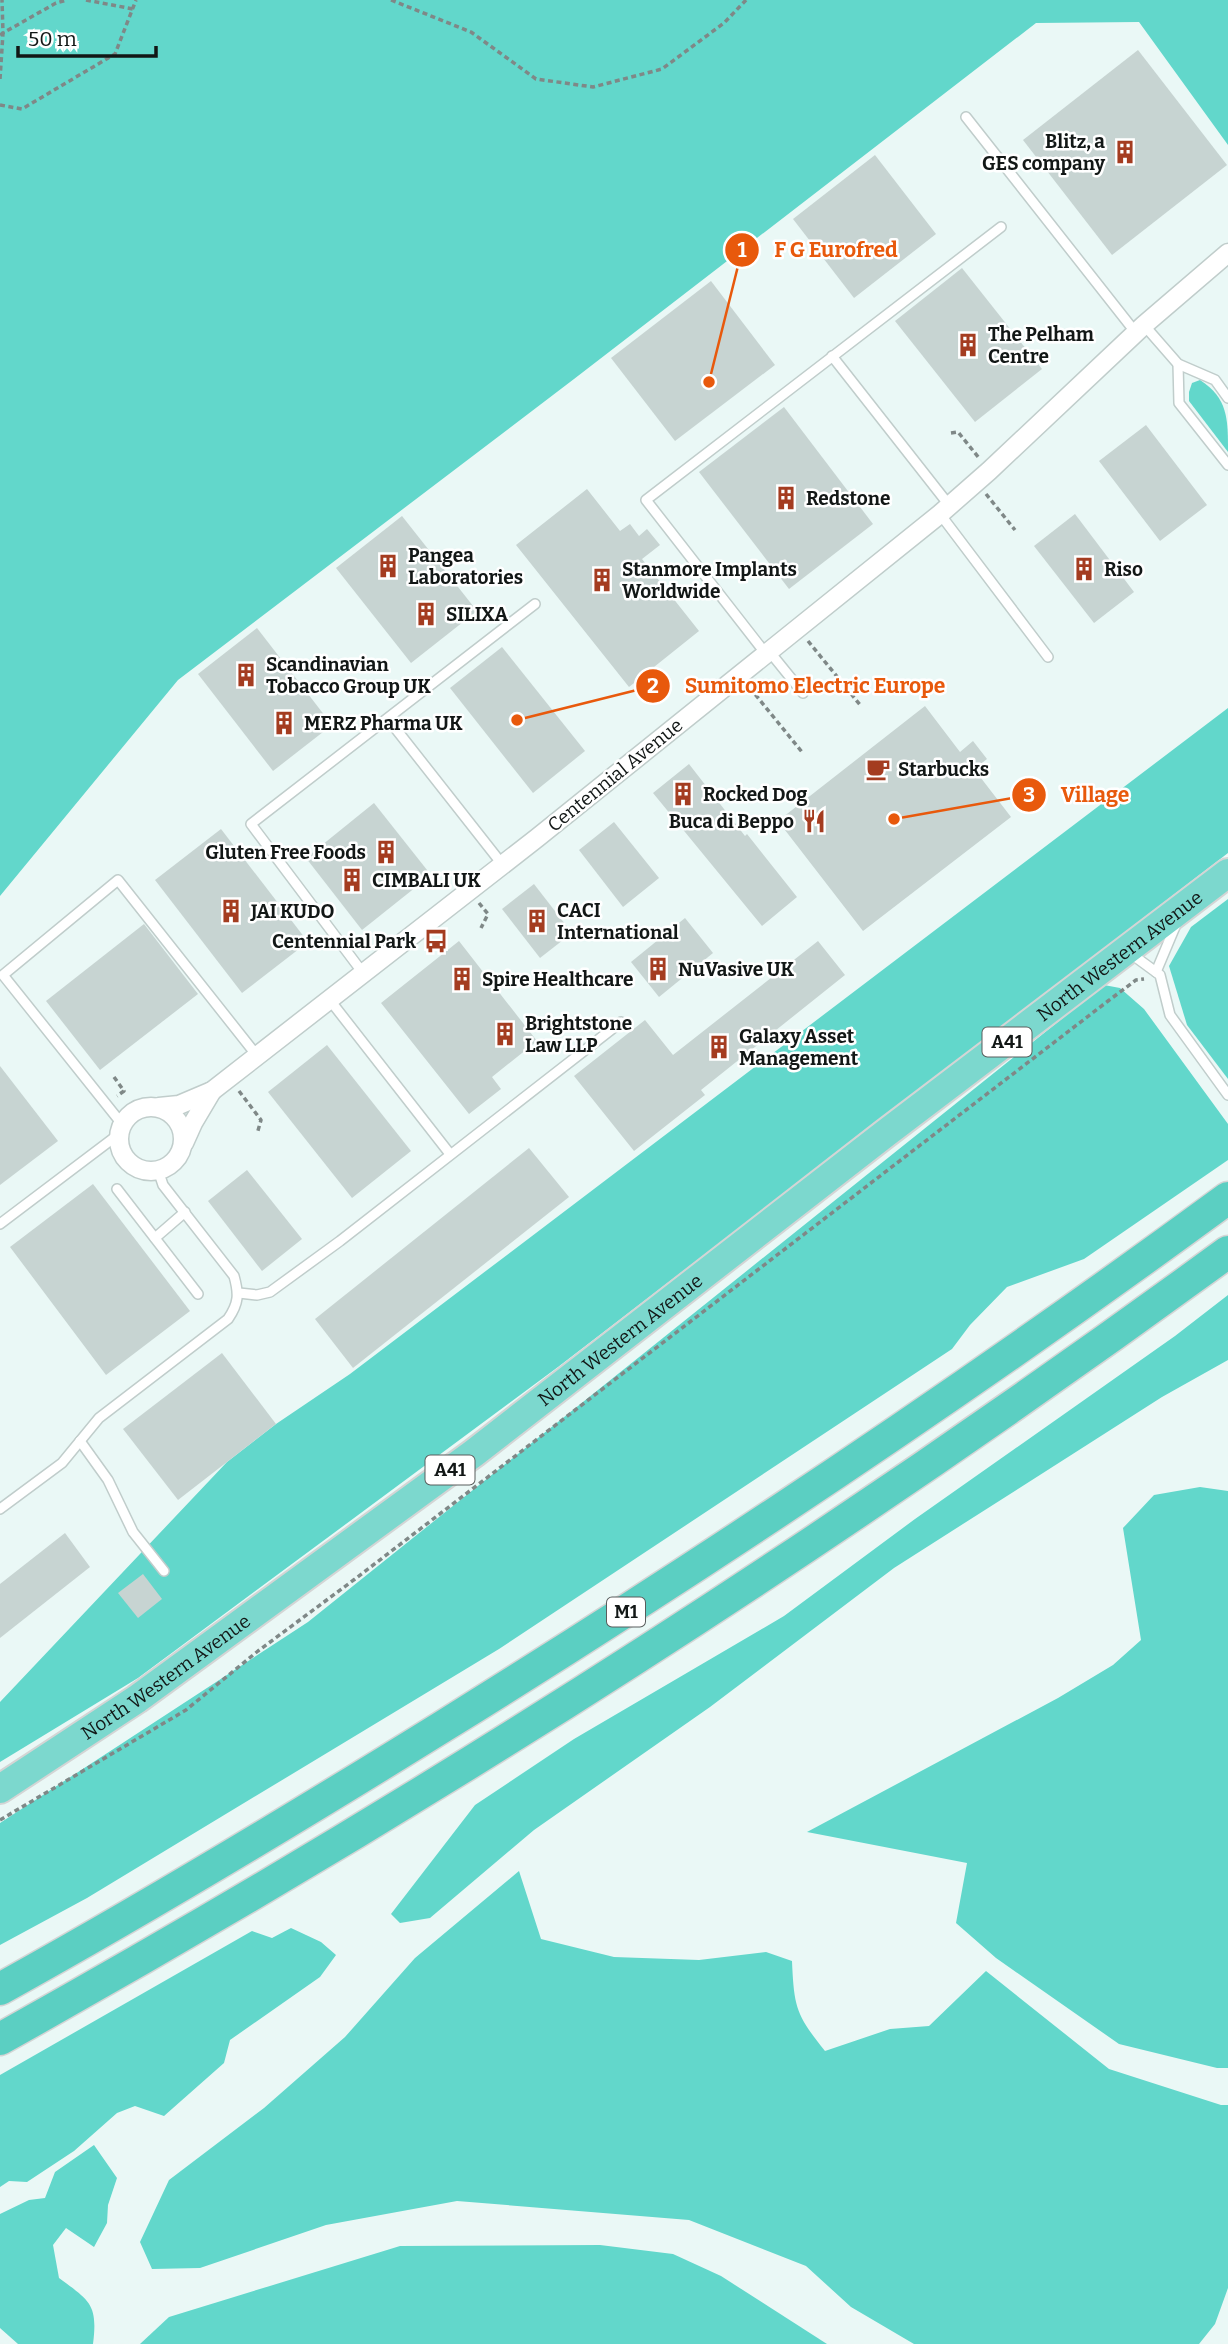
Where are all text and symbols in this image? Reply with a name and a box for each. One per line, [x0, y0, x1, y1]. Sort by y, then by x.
scale bar [18, 14, 156, 58]
text: 50 m [28, 26, 77, 52]
place label: Blitz, a GES company [982, 130, 1105, 175]
building icon: Blitz, a GES company [1111, 138, 1139, 166]
callout: F G Eurofred [725, 229, 911, 271]
text: 1 [737, 237, 747, 263]
text: F G Eurofred [774, 237, 898, 263]
place label: The Pelham Centre [988, 323, 1094, 368]
building icon: The Pelham Centre [954, 331, 982, 359]
building icon: Redstone [772, 484, 800, 512]
place label: Redstone [806, 487, 890, 510]
place label: Pangea Laboratories [408, 544, 523, 589]
building icon: Pangea Laboratories [374, 552, 402, 580]
building icon: Riso [1070, 555, 1098, 583]
place label: Stanmore Implants Worldwide [622, 558, 797, 603]
place label: Riso [1104, 558, 1143, 581]
building icon: Stanmore Implants Worldwide [588, 566, 616, 594]
building icon: SILIXA [412, 600, 440, 628]
place label: SILIXA [446, 603, 508, 626]
place label: Scandinavian Tobacco Group UK [266, 653, 431, 698]
building icon: Scandinavian Tobacco Group UK [232, 661, 260, 689]
callout: Sumitomo Electric Europe [636, 665, 959, 707]
text: 2 [647, 673, 659, 699]
text: Sumitomo Electric Europe [685, 673, 945, 699]
building icon: MERZ Pharma UK [270, 709, 298, 737]
place label: MERZ Pharma UK [304, 712, 463, 735]
street label: Centennial Avenue [543, 713, 687, 837]
cafe icon: Starbucks [864, 755, 892, 783]
place label: Starbucks [898, 758, 989, 781]
callout: Village [1012, 774, 1143, 816]
building icon: Rocked Dog [669, 780, 697, 808]
text: 3 [1023, 782, 1035, 808]
text: Village [1061, 782, 1129, 808]
place label: Rocked Dog [703, 783, 807, 806]
restaurant icon: Buca di Beppo [800, 807, 828, 835]
place label: Buca di Beppo [669, 810, 794, 833]
building icon: Gluten Free Foods [372, 838, 400, 866]
place label: Gluten Free Foods [205, 841, 366, 864]
building icon: CIMBALI UK [338, 866, 366, 894]
place label: CIMBALI UK [372, 869, 481, 892]
street label: North Western Avenue [1032, 885, 1207, 1026]
building icon: JAI KUDO [217, 897, 245, 925]
place label: CACI International [557, 899, 679, 944]
place label: JAI KUDO [250, 900, 335, 923]
building icon: CACI International [523, 907, 551, 935]
bus stop icon: Centennial Park [422, 927, 450, 955]
place label: Centennial Park [272, 930, 417, 953]
building icon: NuVasive UK [644, 955, 672, 983]
place label: NuVasive UK [678, 958, 795, 981]
building icon: Spire Healthcare [448, 965, 476, 993]
place label: Spire Healthcare [482, 968, 633, 991]
place label: Brightstone Law LLP [525, 1012, 632, 1057]
building icon: Brightstone Law LLP [491, 1020, 519, 1048]
place label: Galaxy Asset Management [739, 1025, 859, 1070]
road number: A41 [982, 1028, 1032, 1056]
building icon: Galaxy Asset Management [705, 1033, 733, 1061]
street label: North Western Avenue [533, 1269, 707, 1411]
road number: A41 [426, 1456, 475, 1484]
road number: M1 [607, 1597, 645, 1626]
street label: North Western Avenue [76, 1609, 254, 1744]

